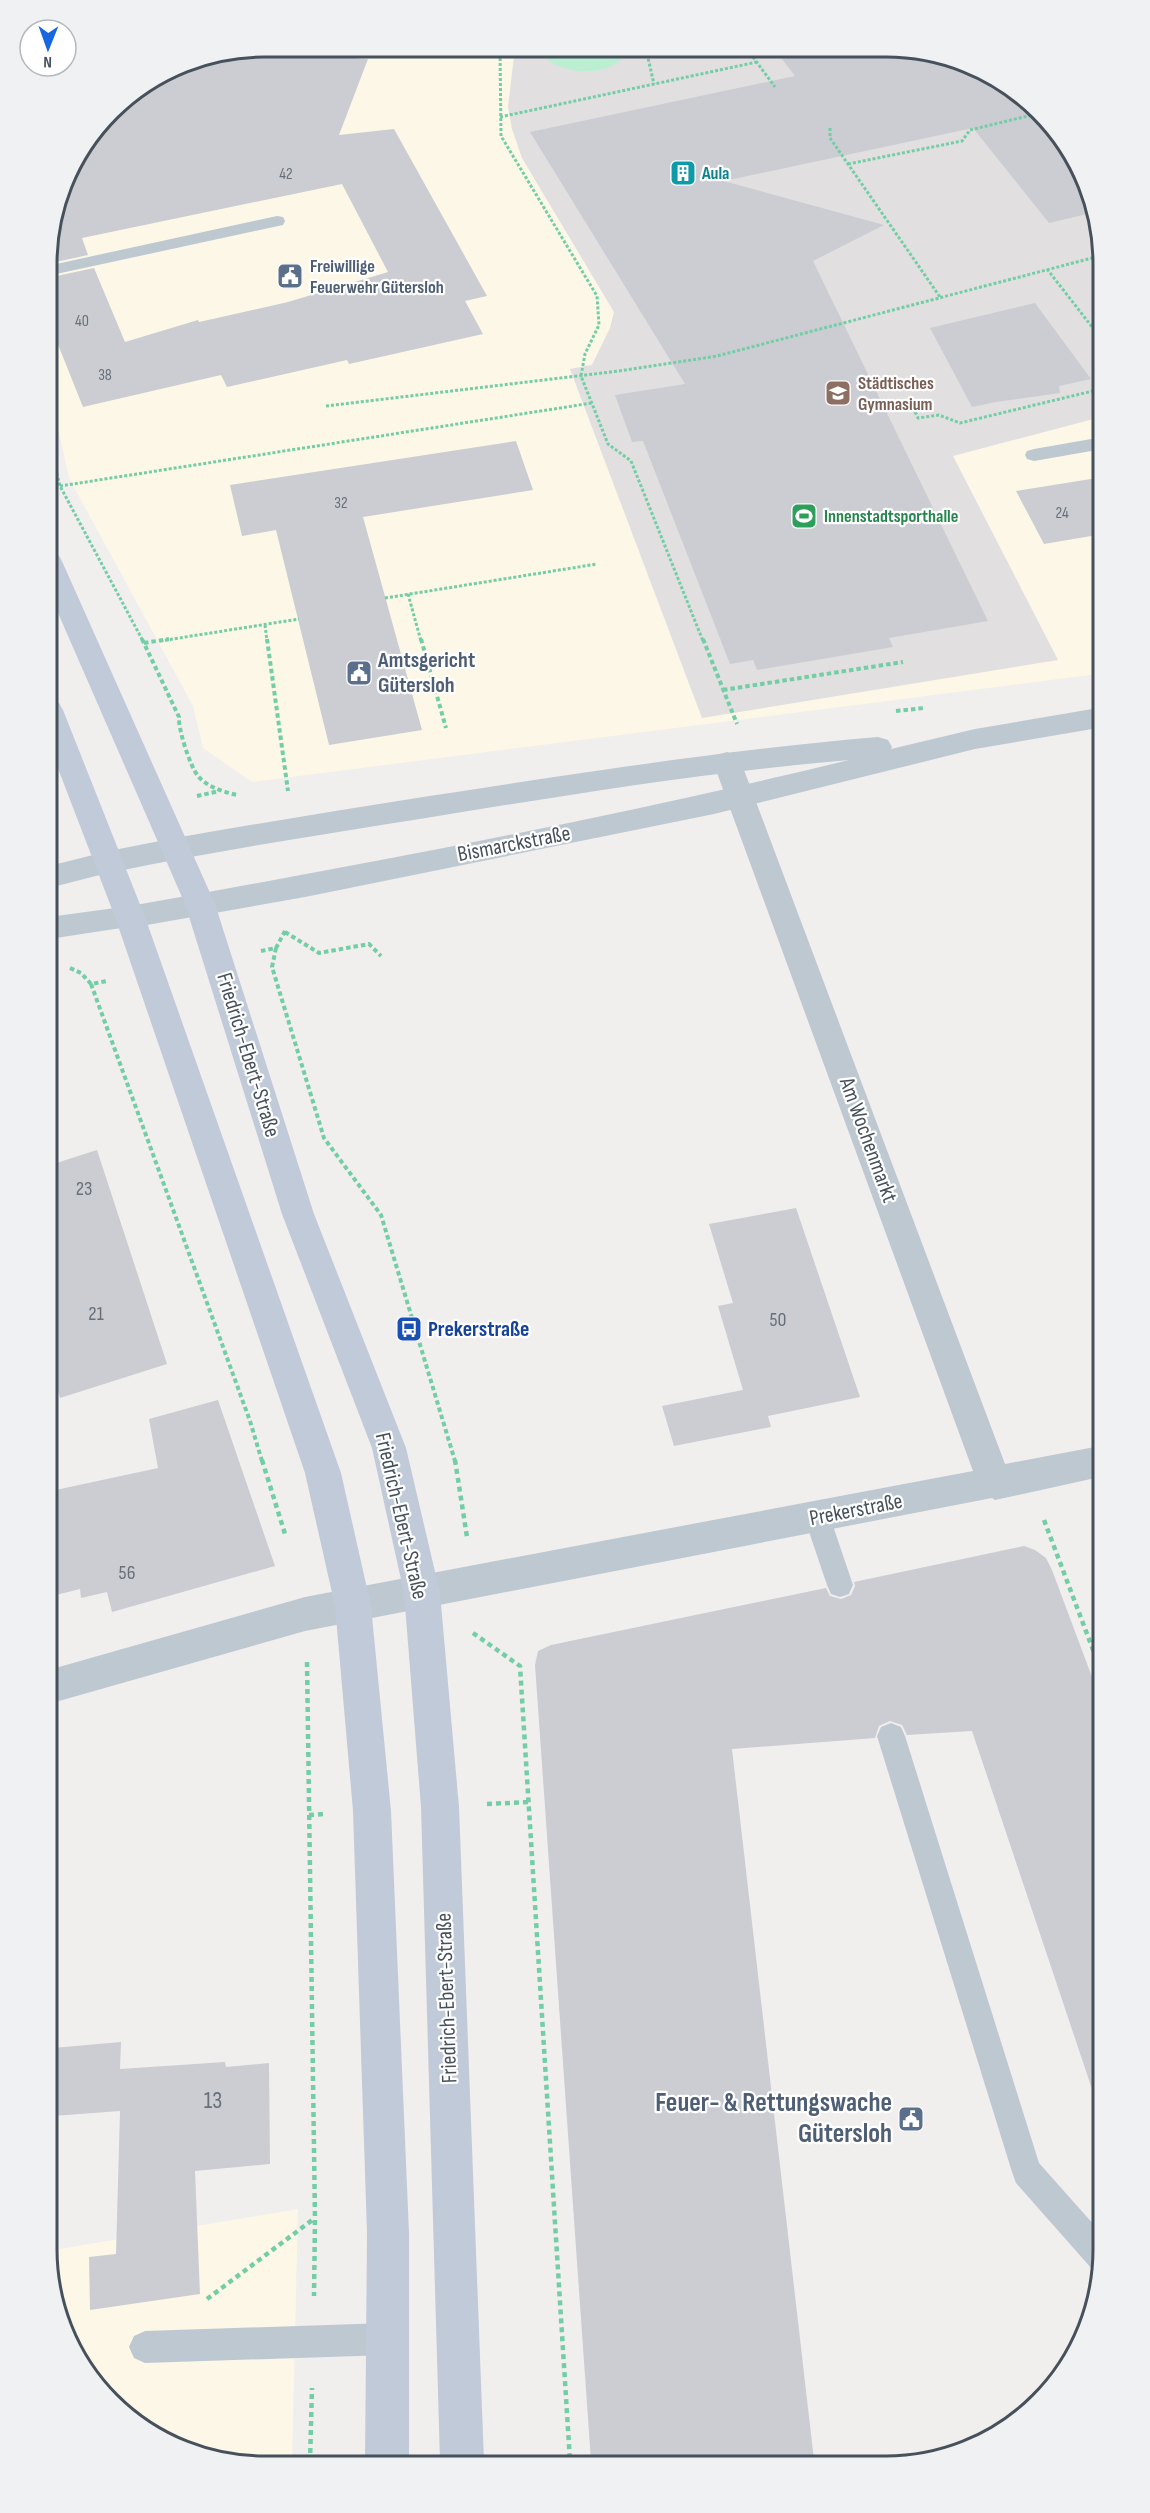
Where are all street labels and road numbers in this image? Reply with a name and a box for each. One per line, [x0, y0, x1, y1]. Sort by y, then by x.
street label: Bismarckstraße [455, 820, 573, 868]
street label: Friedrich-Ebert-Straße [210, 970, 286, 1140]
street label: Am Wochenmarkt [833, 1073, 903, 1206]
street label: Friedrich-Ebert-Straße [369, 1430, 433, 1602]
street label: Prekerstraße [807, 1488, 905, 1532]
street label: Friedrich-Ebert-Straße [431, 1912, 463, 2084]

